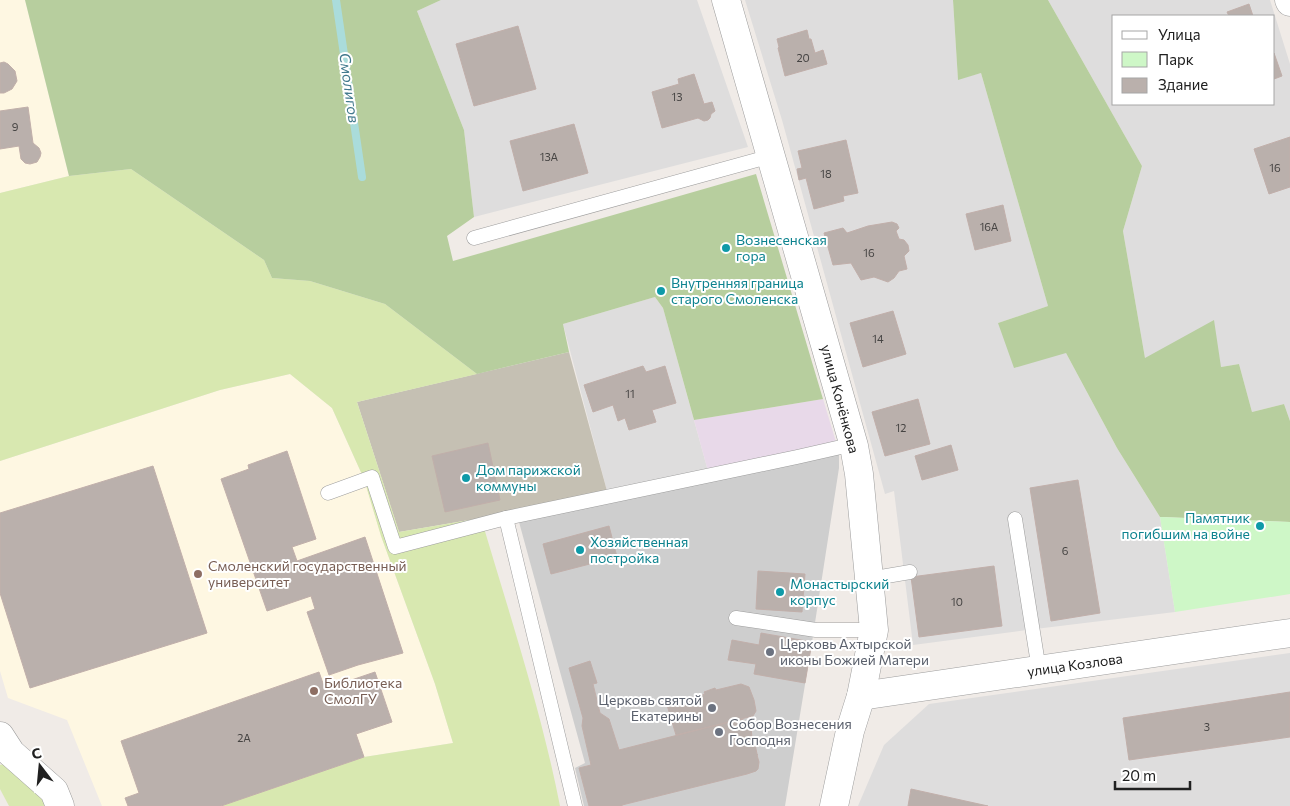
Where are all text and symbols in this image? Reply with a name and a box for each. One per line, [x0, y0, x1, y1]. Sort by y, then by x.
legend [1112, 15, 1275, 105]
text: Улица [1158, 25, 1200, 43]
text: Парк [1158, 50, 1194, 68]
house number: 20 [796, 51, 810, 64]
water label: Смолигов [336, 52, 364, 124]
text: Здание [1158, 75, 1208, 93]
house number: 13 [672, 90, 682, 103]
house number: 9 [12, 120, 19, 133]
house number: 13А [540, 150, 559, 163]
house number: 16 [1269, 161, 1281, 174]
house number: 18 [820, 167, 832, 180]
house number: 16А [980, 220, 999, 233]
place label: Вознесенская гора [736, 231, 827, 264]
marker: Вознесенская гора [720, 242, 732, 254]
house number: 16 [863, 246, 875, 259]
place label: Внутренняя граница старого Смоленска [671, 274, 804, 307]
marker: Внутренняя граница старого Смоленска [655, 285, 667, 297]
house number: 14 [872, 332, 884, 345]
street label: улица Конёнкова [818, 343, 863, 455]
house number: 11 [625, 387, 635, 400]
house number: 12 [896, 421, 906, 434]
place label: Дом парижской коммуны [476, 461, 581, 494]
marker: Дом парижской коммуны [460, 472, 472, 484]
place label: Памятник погибшим на войне [1122, 509, 1250, 542]
marker: Памятник погибшим на войне [1254, 520, 1266, 532]
place label: Хозяйственная постройка [590, 533, 688, 566]
marker: Хозяйственная постройка [574, 544, 586, 556]
house number: 6 [1062, 544, 1069, 557]
place label: Смоленский государственный университет [208, 557, 407, 590]
marker: Смоленский государственный университет [192, 568, 204, 580]
place label: Монастырский корпус [790, 575, 889, 608]
marker: Монастырский корпус [774, 586, 786, 598]
house number: 10 [951, 595, 963, 608]
place label: Церковь Ахтырской иконы Божией Матери [780, 635, 929, 668]
marker: Церковь Ахтырской иконы Божией Матери [764, 646, 776, 658]
street label: улица Козлова [1026, 649, 1124, 680]
place label: Библиотека СмолГУ [324, 674, 402, 707]
marker: Библиотека СмолГУ [308, 685, 320, 697]
place label: Церковь святой Екатерины [598, 691, 702, 724]
marker: Церковь святой Екатерины [706, 702, 718, 714]
place label: Собор Вознесения Господня [729, 715, 852, 748]
house number: 3 [1204, 720, 1210, 733]
marker: Собор Вознесения Господня [713, 726, 725, 738]
house number: 2А [237, 731, 251, 744]
north arrow [15, 741, 65, 791]
text: С [29, 744, 43, 763]
scale bar [1115, 758, 1190, 790]
text: 20 m [1122, 766, 1156, 784]

